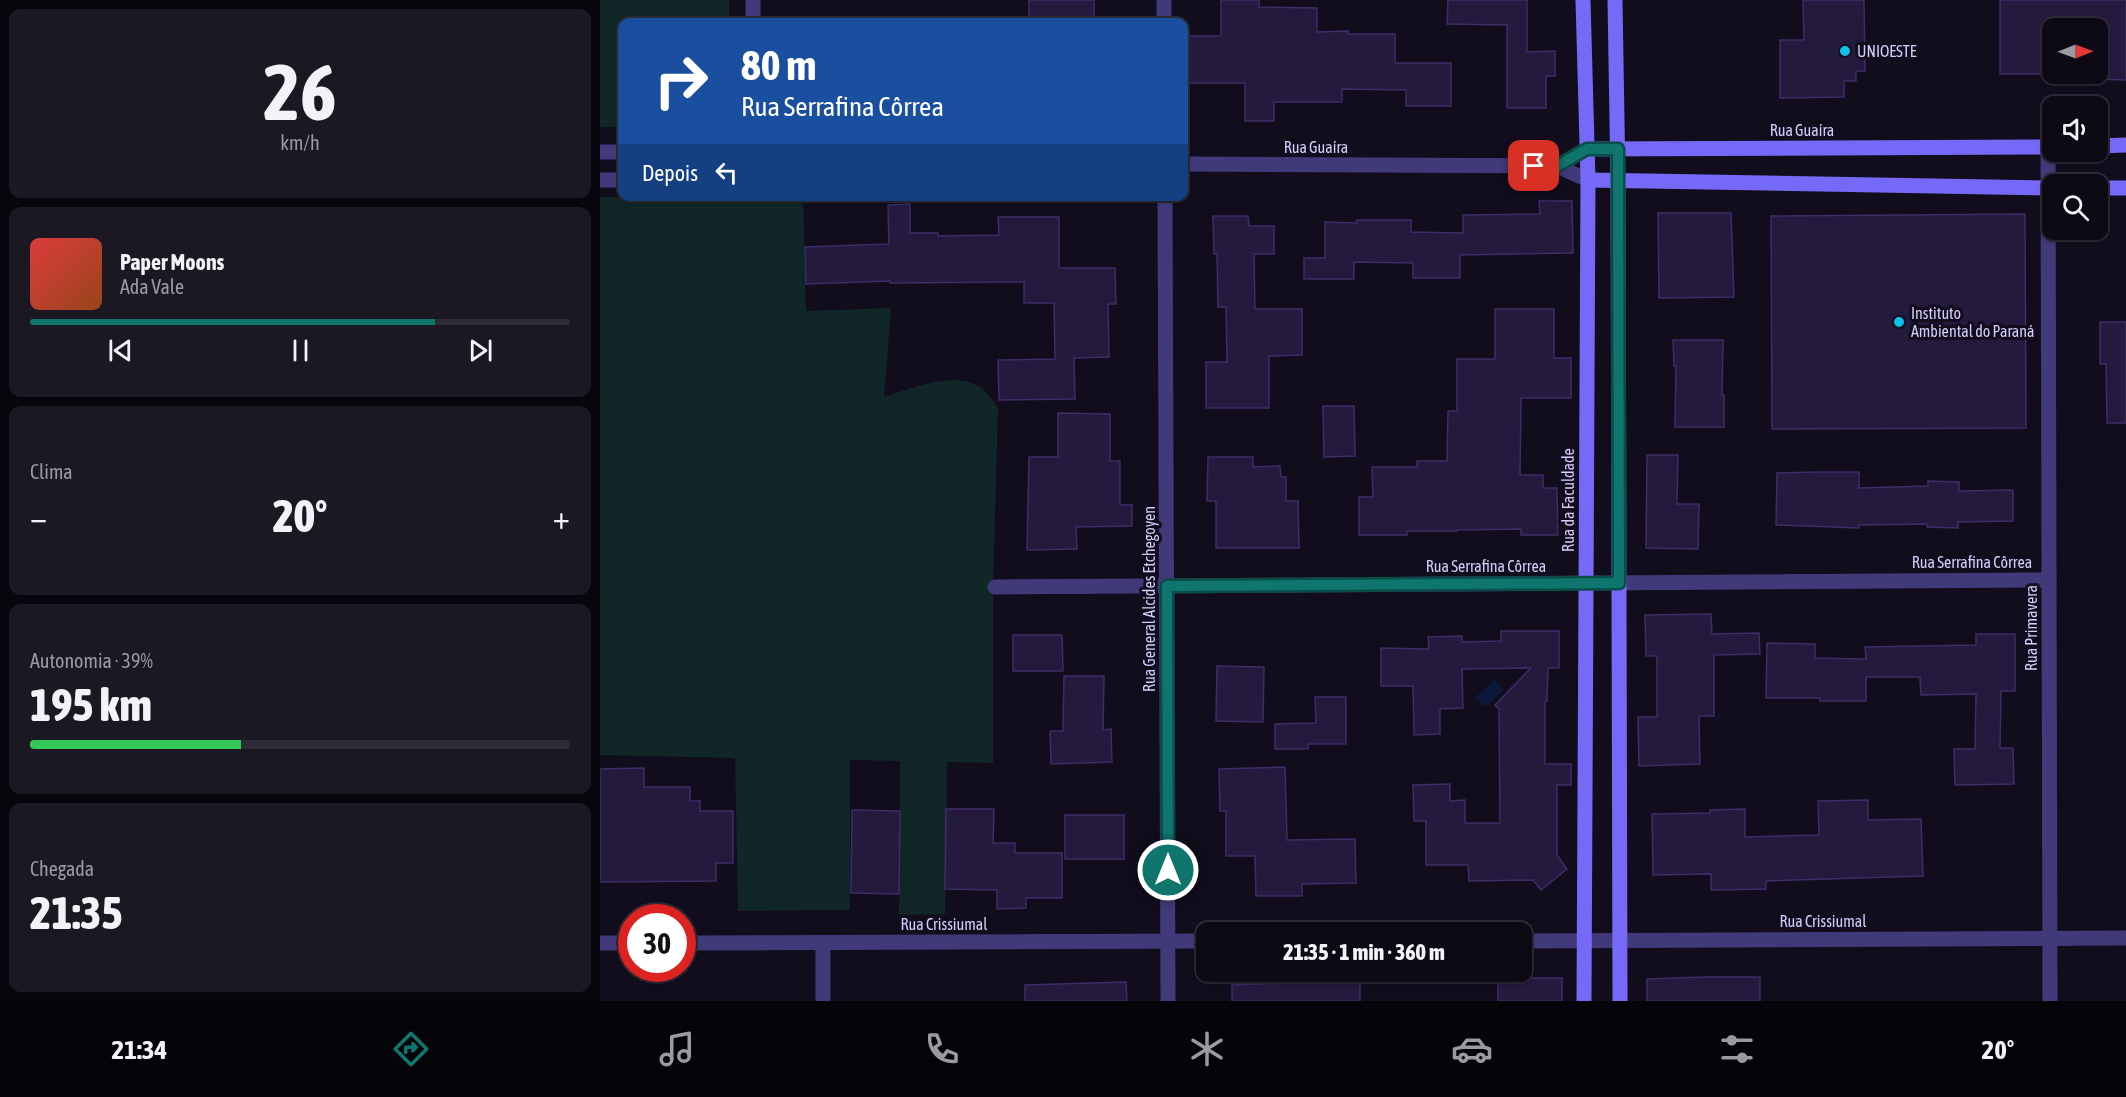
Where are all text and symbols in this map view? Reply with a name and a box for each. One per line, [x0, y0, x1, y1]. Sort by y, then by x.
north arrow [2042, 18, 2108, 84]
map controls [2042, 18, 2108, 240]
text: 80 m [741, 41, 816, 89]
icon: right [642, 42, 720, 120]
place label: UNIOESTE [1857, 42, 1917, 60]
marker: UNIOESTE [1838, 44, 1852, 58]
text: 26 [263, 47, 337, 137]
text: Rua Serrafina Côrrea [741, 91, 944, 122]
button: sound [2042, 96, 2108, 162]
street label: Rua Guaíra [1770, 121, 1834, 139]
text: km/h [280, 131, 320, 154]
street label: Rua Guaíra [1284, 138, 1348, 156]
pin [1508, 140, 1559, 191]
icon: arrive [1517, 149, 1550, 182]
icon: left [710, 156, 743, 189]
text: Depois [642, 160, 698, 186]
button: search [2042, 174, 2108, 240]
text: Paper Moons [120, 249, 224, 275]
text: Ada Vale [120, 275, 184, 298]
place label: Instituto Ambiental do Paraná [1911, 304, 2034, 340]
marker: Instituto Ambiental do Paraná [1892, 315, 1906, 329]
icon: previous [104, 334, 137, 367]
icon: pause [284, 334, 317, 367]
icon: next [464, 334, 497, 367]
street label: Rua da Faculdade [1559, 448, 1577, 552]
text: Clima [30, 460, 73, 483]
text: 20° [273, 490, 327, 542]
text: − [30, 498, 47, 536]
text: + [553, 498, 570, 536]
street label: Rua General Alcides Etchegoyen [1140, 506, 1159, 692]
street label: Rua Serrafina Côrrea [1912, 553, 2032, 571]
street label: Rua Serrafina Côrrea [1426, 557, 1546, 575]
street label: Rua Primavera [2022, 585, 2040, 671]
text: Autonomia · 39% [30, 649, 153, 672]
text: 195 km [30, 679, 152, 731]
position arrow [1136, 838, 1200, 902]
text: Chegada [30, 857, 94, 880]
text: 21:35 [30, 887, 123, 939]
speed limit sign: 30 [618, 904, 696, 982]
street label: Rua Crissiumal [1780, 912, 1867, 930]
street label: Rua Crissiumal [901, 915, 988, 933]
text: 21:35 · 1 min · 360 m [1283, 939, 1445, 965]
icon: directions [390, 1028, 432, 1070]
icon: music [656, 1028, 698, 1070]
icon: phone [921, 1028, 963, 1070]
icon: climate [1186, 1028, 1228, 1070]
icon: car [1451, 1028, 1493, 1070]
icon: filters [1716, 1028, 1758, 1070]
text: 21:34 [112, 1034, 167, 1065]
text: 20° [1981, 1034, 2014, 1065]

